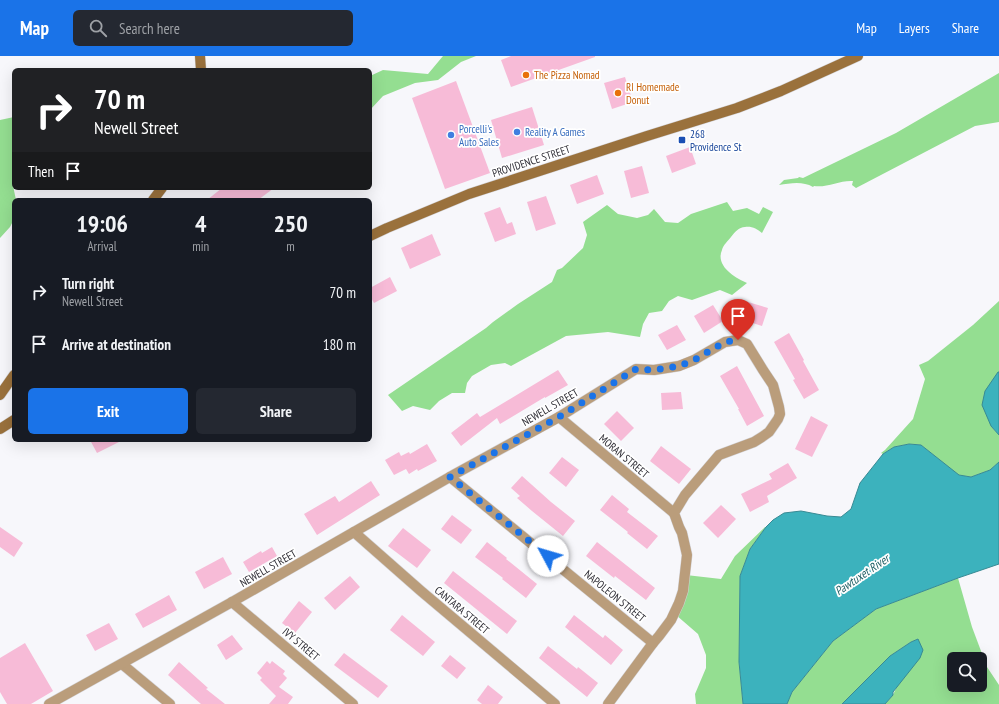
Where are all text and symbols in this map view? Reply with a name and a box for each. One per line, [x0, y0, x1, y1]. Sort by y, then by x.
search box [73, 10, 353, 46]
text: Map [20, 16, 49, 40]
icon: search [87, 17, 109, 39]
text: Search here [119, 19, 180, 38]
text: Map [856, 19, 877, 37]
text: Layers [899, 19, 930, 37]
text: Share [952, 19, 979, 37]
place label: The Pizza Nomad [534, 68, 600, 82]
marker: The Pizza Nomad [521, 70, 531, 80]
text: 70 m [94, 80, 145, 117]
place label: RI Homemade Donut [626, 80, 680, 107]
icon: right [28, 84, 80, 136]
marker: RI Homemade Donut [613, 88, 623, 98]
text: Newell Street [94, 116, 178, 139]
place label: Porcelli's Auto Sales [459, 122, 499, 149]
place label: Reality A Games [525, 125, 585, 139]
marker: Reality A Games [512, 127, 522, 137]
place label: 268 Providence St [690, 127, 741, 154]
marker: Porcelli's Auto Sales [446, 130, 456, 140]
marker: 268 Providence St [677, 135, 687, 145]
street label: PROVIDENCE STREET [490, 142, 572, 180]
icon: arrive [62, 160, 84, 182]
text: Then [28, 162, 54, 181]
text: 19:06 [76, 208, 128, 239]
text: 4 [195, 208, 206, 239]
text: 250 [273, 208, 308, 239]
text: Arrival [87, 238, 117, 255]
text: min [192, 238, 209, 255]
text: m [286, 238, 295, 255]
text: Turn right [62, 274, 114, 293]
icon: right [28, 281, 50, 303]
text: 70 m [330, 283, 356, 302]
text: Newell Street [62, 293, 123, 310]
pin [721, 299, 755, 340]
icon: arrive [727, 305, 749, 327]
icon: arrive [28, 333, 50, 355]
text: Arrive at destination [62, 335, 171, 354]
text: 180 m [323, 335, 356, 354]
street label: NEWELL STREET [519, 385, 581, 429]
button: Exit [28, 388, 188, 434]
button: Share [196, 388, 356, 434]
street label: MORAN STREET [596, 431, 652, 481]
position arrow [527, 535, 569, 577]
street label: NEWELL STREET [237, 546, 299, 590]
water label: Pawtuxet River [832, 550, 893, 598]
street label: NAPOLEON STREET [582, 567, 649, 625]
street label: CANTARA STREET [432, 583, 492, 637]
street label: IVY STREET [280, 625, 322, 664]
map controls [947, 652, 987, 692]
button: search [947, 652, 987, 692]

